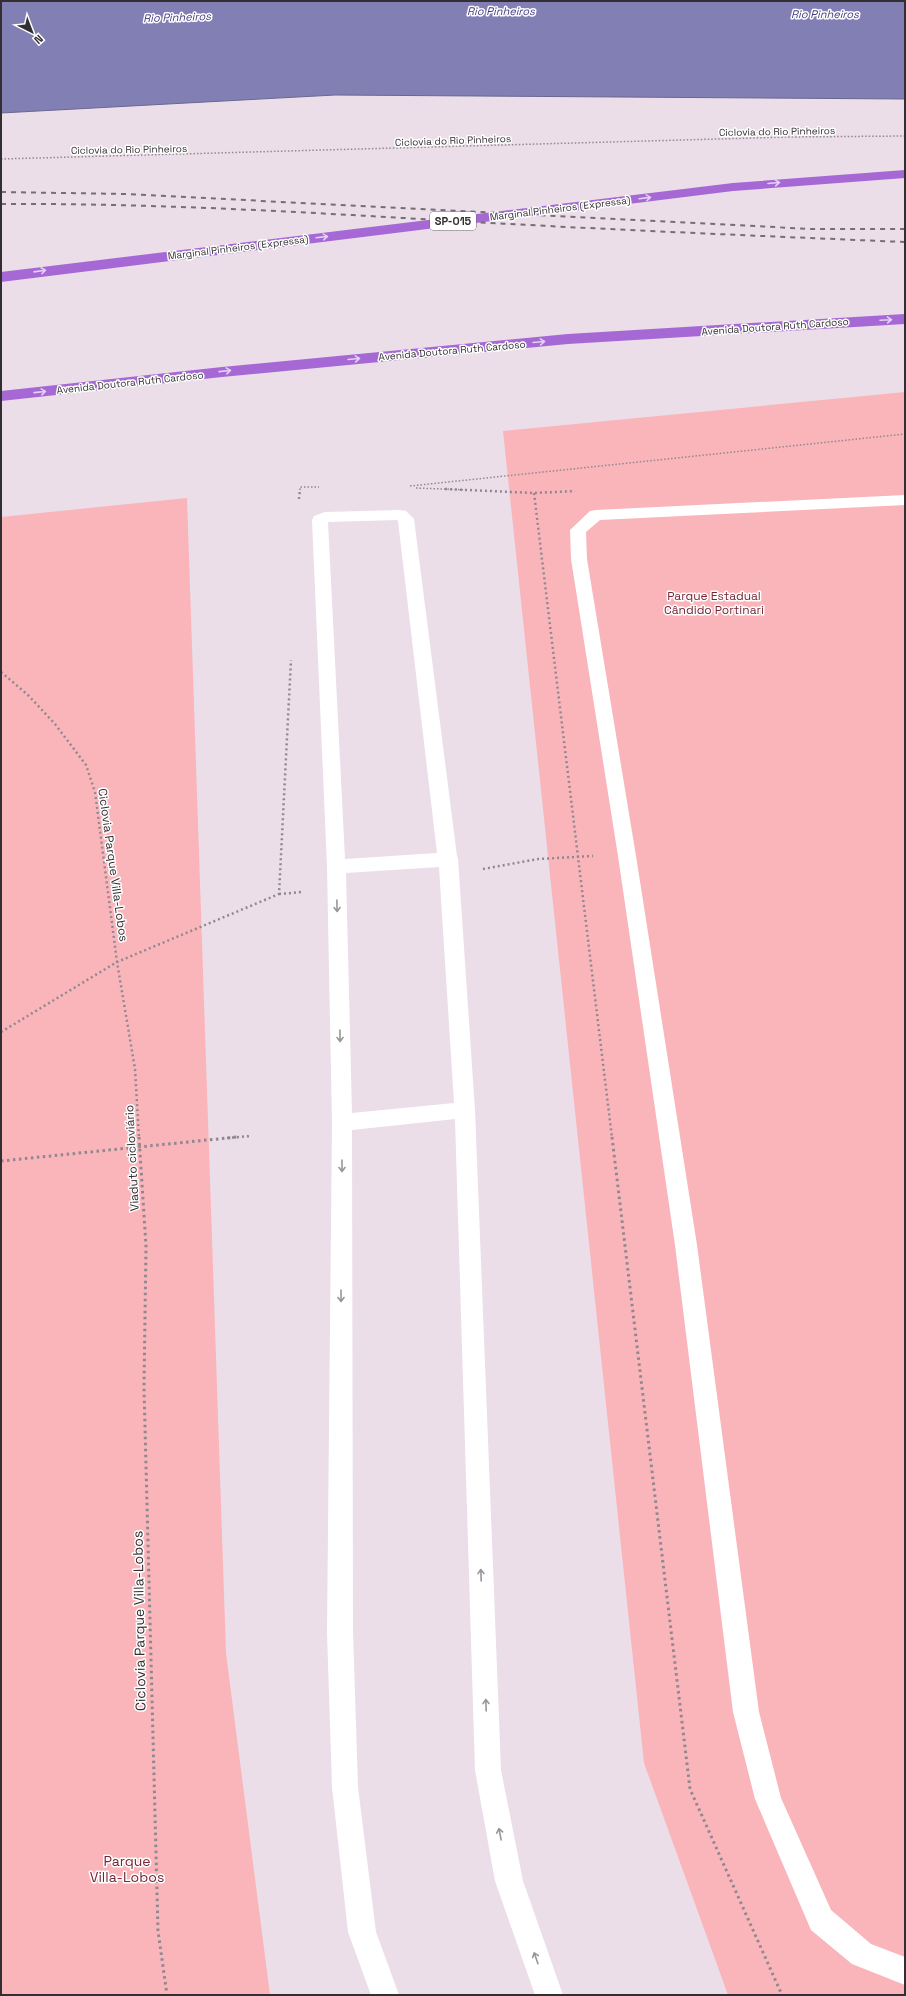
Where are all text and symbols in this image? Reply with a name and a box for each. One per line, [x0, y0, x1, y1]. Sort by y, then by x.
water label: Rio Pinheiros [467, 4, 536, 18]
water label: Rio Pinheiros [791, 7, 860, 21]
water label: Rio Pinheiros [143, 9, 212, 25]
north arrow [12, 12, 52, 52]
text: N [31, 32, 46, 47]
street label: Ciclovia do Rio Pinheiros [719, 124, 835, 139]
street label: Ciclovia do Rio Pinheiros [395, 132, 511, 149]
street label: Ciclovia do Rio Pinheiros [71, 142, 187, 157]
one-way arrow [767, 180, 780, 187]
street label: Marginal Pinheiros (Expressa) [489, 193, 631, 224]
one-way arrow [638, 194, 651, 201]
road number: SP-015 [430, 212, 476, 230]
street label: Marginal Pinheiros (Expressa) [167, 232, 309, 263]
one-way arrow [315, 233, 328, 241]
one-way arrow [33, 267, 46, 275]
street label: Avenida Doutora Ruth Cardoso [701, 315, 849, 338]
one-way arrow [879, 316, 892, 324]
street label: Avenida Doutora Ruth Cardoso [378, 338, 526, 363]
one-way arrow [532, 338, 545, 346]
one-way arrow [347, 356, 360, 363]
street label: Avenida Doutora Ruth Cardoso [56, 368, 204, 397]
one-way arrow [218, 368, 231, 375]
one-way arrow [33, 388, 46, 396]
park label: Parque Estadual Cândido Portinari [664, 588, 764, 618]
street label: Ciclovia Parque Villa-Lobos [94, 787, 132, 943]
one-way arrow [333, 899, 341, 912]
one-way arrow [336, 1029, 344, 1042]
street label: Viaduto cicloviário [121, 1104, 143, 1212]
one-way arrow [338, 1159, 346, 1172]
one-way arrow [337, 1289, 345, 1302]
street label: Ciclovia Parque Villa-Lobos [128, 1531, 150, 1711]
one-way arrow [478, 1569, 485, 1582]
one-way arrow [482, 1699, 490, 1712]
one-way arrow [496, 1827, 504, 1840]
park label: Parque Villa-Lobos [90, 1852, 164, 1886]
one-way arrow [532, 1953, 540, 1965]

